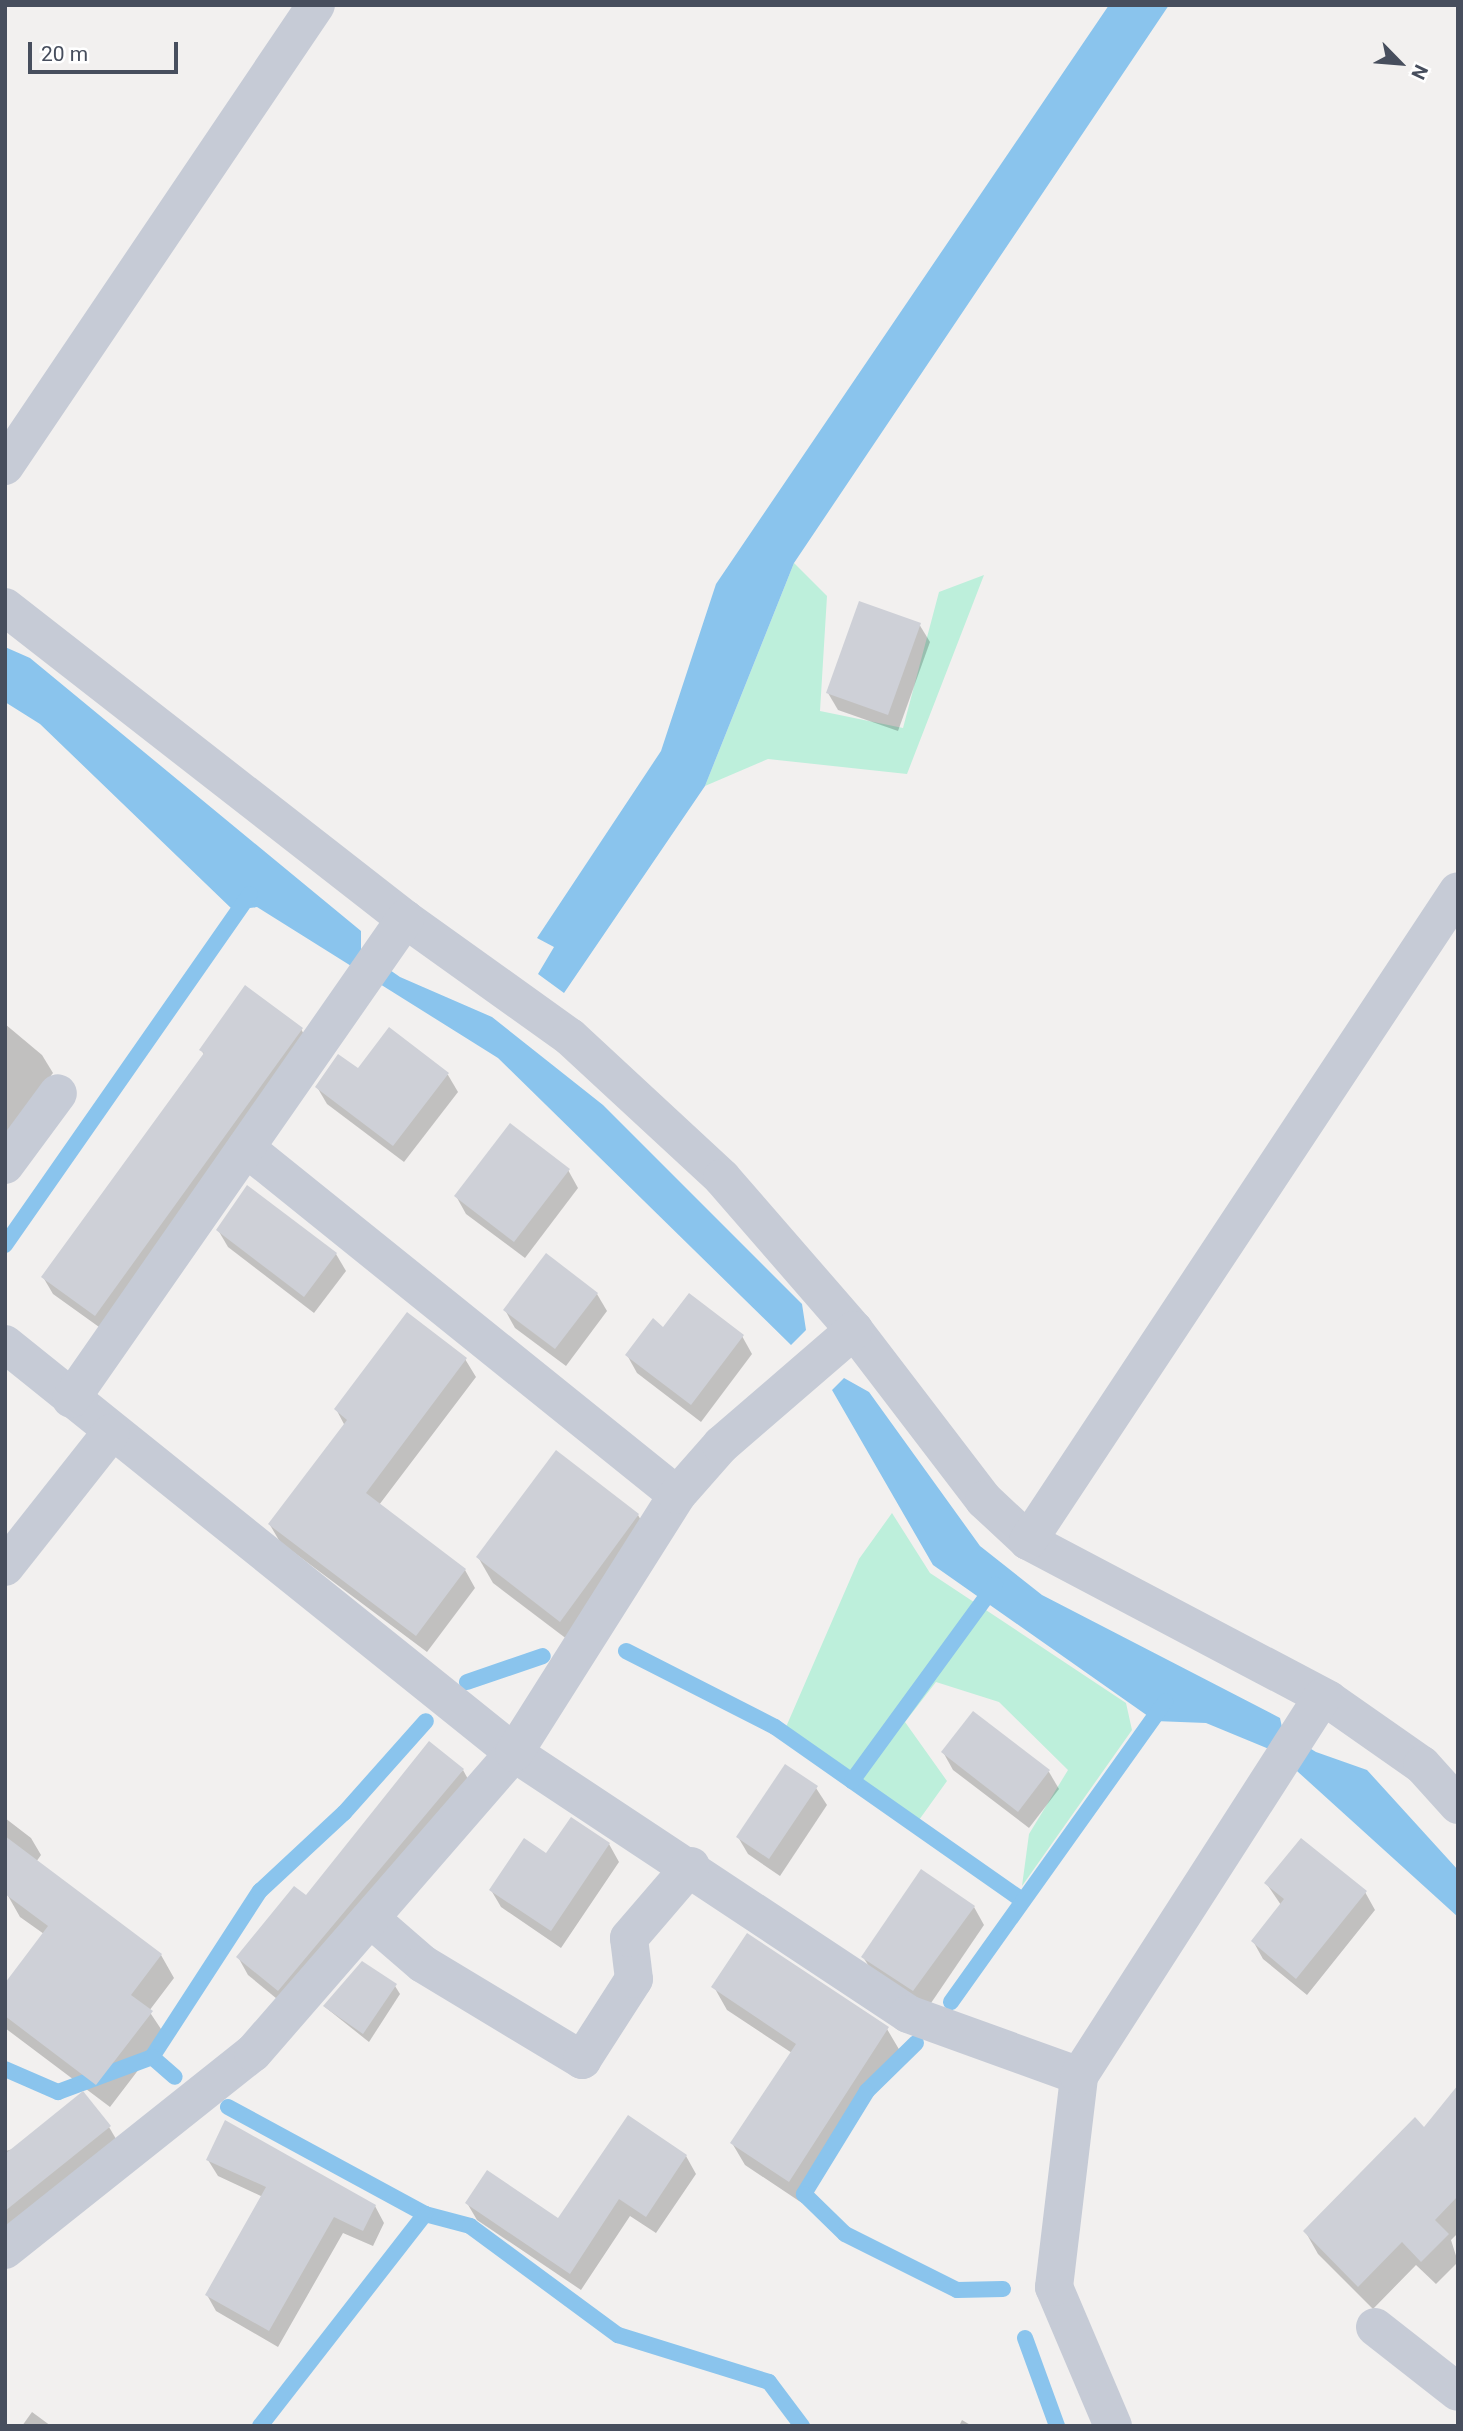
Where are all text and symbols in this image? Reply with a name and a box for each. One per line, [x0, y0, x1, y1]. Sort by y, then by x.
scale bar [32, 28, 182, 72]
north arrow [1365, 28, 1435, 98]
text: 20 m [41, 42, 88, 66]
text: N [1406, 61, 1433, 83]

